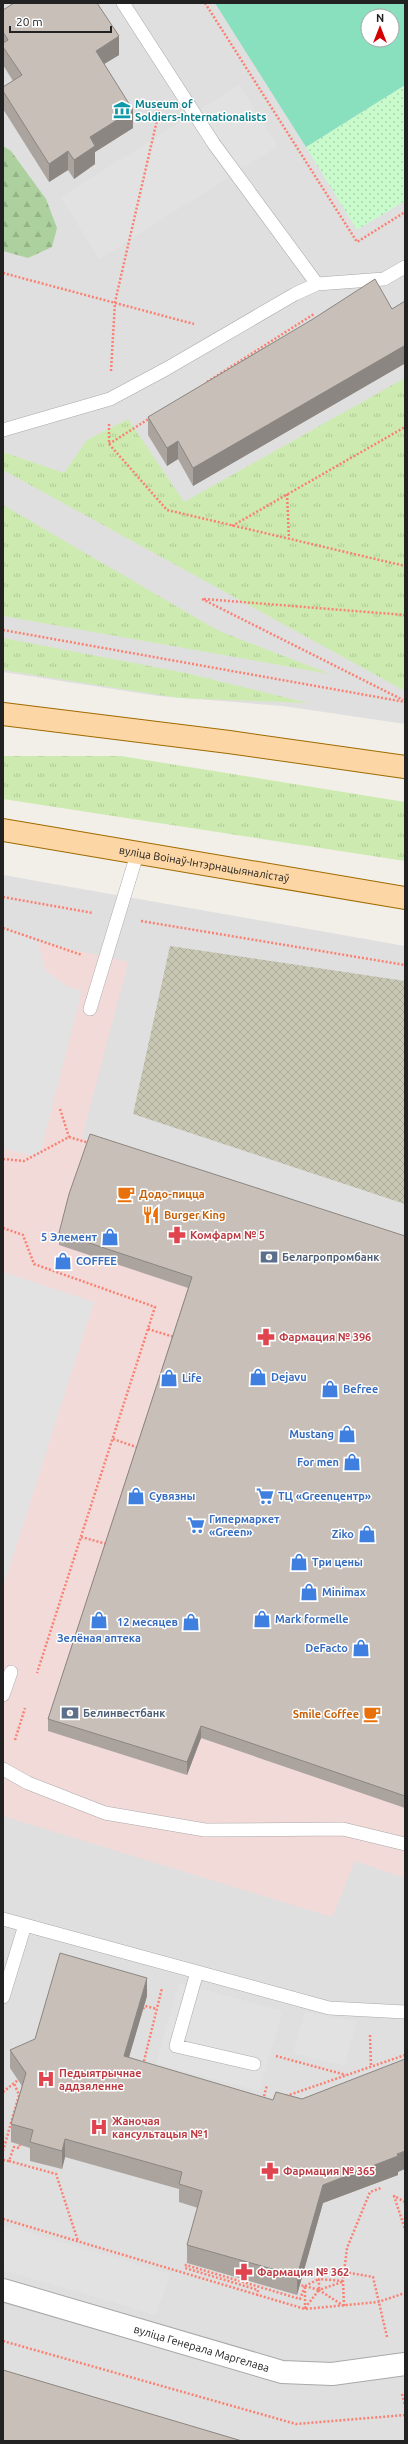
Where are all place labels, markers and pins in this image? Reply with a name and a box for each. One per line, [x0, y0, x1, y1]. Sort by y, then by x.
place label: Museum of Soldiers-Internationalists [135, 98, 266, 123]
museum icon: Museum of Soldiers-Internationalists [112, 100, 132, 120]
cafe icon: Додо-пицца [116, 1184, 136, 1204]
place label: Додо-пицца [139, 1188, 205, 1200]
restaurant icon: Burger King [141, 1205, 161, 1225]
place label: Burger King [164, 1209, 226, 1221]
pharmacy icon: Комфарм № 5 [167, 1225, 187, 1245]
shop icon: 5 Элемент [100, 1227, 120, 1247]
place label: Комфарм № 5 [190, 1229, 265, 1241]
place label: 5 Элемент [41, 1231, 97, 1243]
bank icon: Белагропромбанк [259, 1247, 279, 1267]
shop icon: COFFEE [53, 1251, 73, 1271]
place label: Белагропромбанк [282, 1251, 380, 1263]
place label: COFFEE [76, 1255, 117, 1267]
pharmacy icon: Фармация № 396 [256, 1327, 276, 1347]
place label: Фармация № 396 [279, 1331, 371, 1343]
shop icon: Dejavu [248, 1367, 268, 1387]
shop icon: Life [159, 1368, 179, 1388]
place label: Dejavu [271, 1371, 307, 1383]
place label: Life [182, 1372, 202, 1384]
shop icon: Befree [320, 1379, 340, 1399]
place label: Befree [343, 1383, 378, 1395]
shop icon: Mustang [337, 1424, 357, 1444]
place label: Mustang [289, 1428, 334, 1440]
shop icon: For men [342, 1452, 362, 1472]
place label: For men [297, 1456, 339, 1468]
shop icon: Сувязны [126, 1486, 146, 1506]
supermarket icon: ТЦ «Greenцентр» [255, 1486, 275, 1506]
place label: Сувязны [149, 1490, 196, 1502]
place label: ТЦ «Greenцентр» [278, 1490, 371, 1502]
place label: Гипермаркет «Green» [209, 1513, 280, 1538]
supermarket icon: Гипермаркет «Green» [186, 1515, 206, 1535]
shop icon: Ziko [357, 1524, 377, 1544]
place label: Ziko [332, 1528, 354, 1540]
shop icon: Три цены [289, 1552, 309, 1572]
place label: Три цены [312, 1556, 363, 1568]
shop icon: Minimax [299, 1582, 319, 1602]
place label: Minimax [322, 1586, 366, 1598]
shop icon: Mark formelle [252, 1609, 272, 1629]
shop icon: Зелёная аптека [89, 1610, 109, 1630]
shop icon: 12 месяцев [181, 1612, 201, 1632]
place label: Mark formelle [275, 1613, 349, 1625]
place label: 12 месяцев [117, 1616, 178, 1628]
place label: Зелёная аптека [57, 1632, 141, 1644]
shop icon: DeFacto [351, 1638, 371, 1658]
place label: DeFacto [305, 1642, 348, 1654]
bank icon: Белинвестбанк [60, 1703, 80, 1723]
cafe icon: Smile Coffee [362, 1704, 382, 1724]
place label: Белинвестбанк [83, 1707, 166, 1719]
place label: Smile Coffee [293, 1708, 359, 1720]
place label: Педыятрычнае аддзяленне [59, 2067, 142, 2092]
hospital icon: Педыятрычнае аддзяленне [36, 2069, 56, 2089]
place label: Жаночая кансультацыя №1 [112, 2115, 209, 2140]
hospital icon: Жаночая кансультацыя №1 [89, 2117, 109, 2137]
pharmacy icon: Фармация № 365 [260, 2161, 280, 2181]
place label: Фармация № 365 [283, 2165, 375, 2177]
pharmacy icon: Фармация № 362 [234, 2262, 254, 2282]
place label: Фармация № 362 [257, 2266, 349, 2278]

